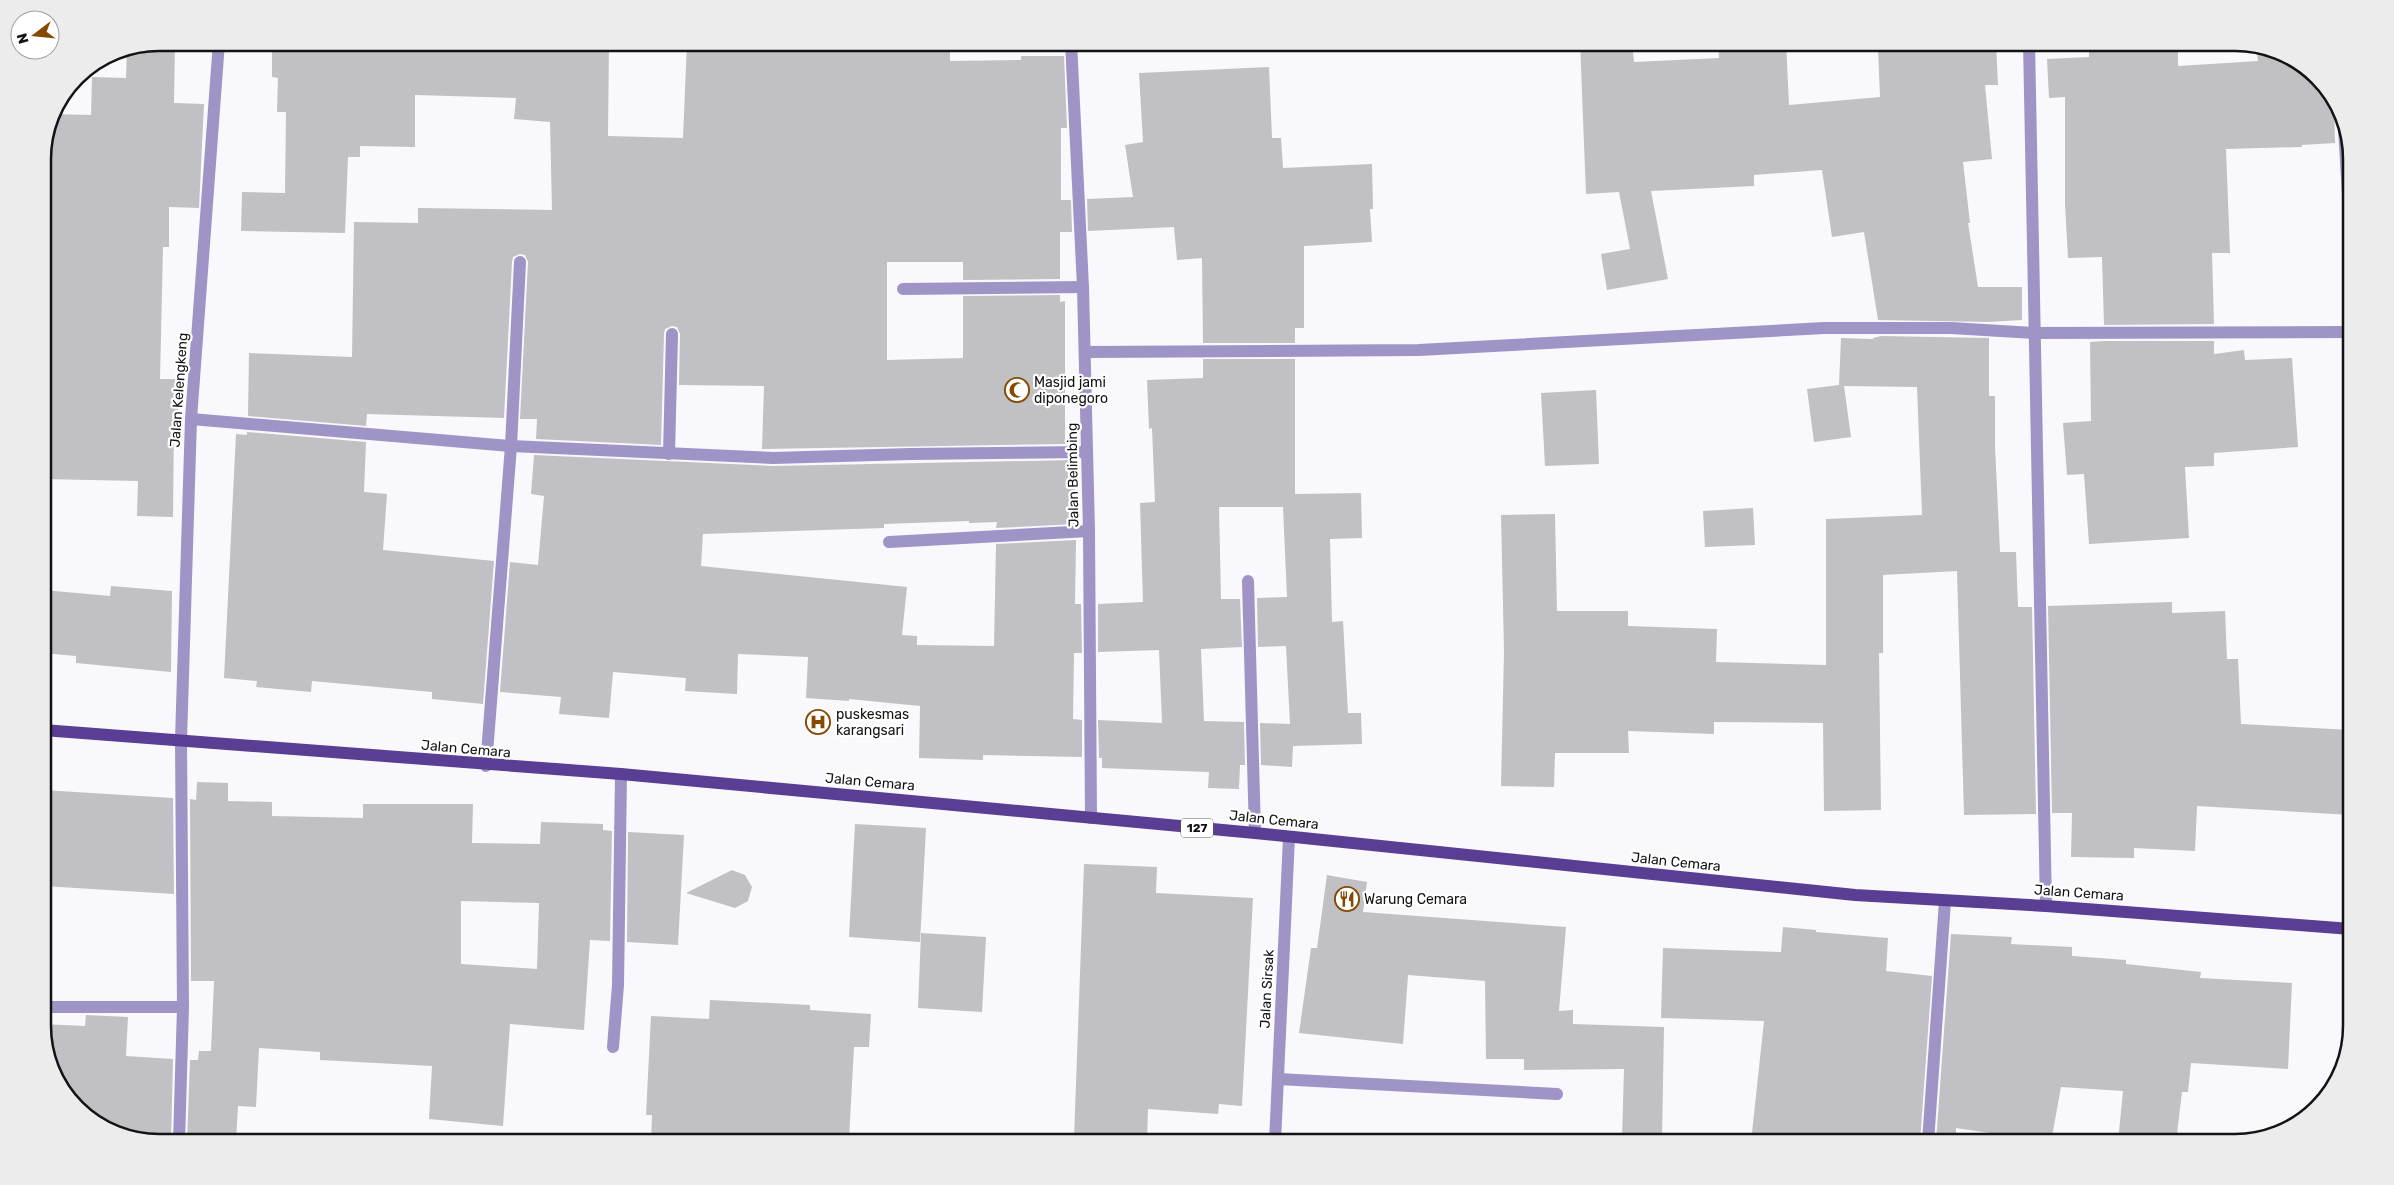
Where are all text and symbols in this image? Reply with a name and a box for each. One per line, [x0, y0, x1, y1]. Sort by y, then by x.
north arrow [10, 10, 60, 60]
text: N [13, 31, 33, 46]
street label: Jalan Kelengkeng [167, 332, 191, 448]
place label: Masjid jami diponegoro [1034, 374, 1108, 407]
mosque icon: Masjid jami diponegoro [1004, 377, 1030, 403]
street label: Jalan Belimbing [1064, 423, 1082, 527]
place label: puskesmas karangsari [836, 706, 909, 739]
hospital icon: puskesmas karangsari [805, 709, 831, 735]
street label: Jalan Cemara [420, 737, 512, 761]
street label: Jalan Cemara [824, 770, 916, 794]
street label: Jalan Cemara [1228, 807, 1320, 833]
road number: 127 [1181, 818, 1213, 838]
street label: Jalan Cemara [1630, 849, 1722, 875]
street label: Jalan Cemara [2034, 881, 2124, 905]
restaurant icon: Warung Cemara [1334, 886, 1360, 912]
place label: Warung Cemara [1364, 891, 1467, 908]
street label: Jalan Sirsak [1256, 948, 1278, 1029]

